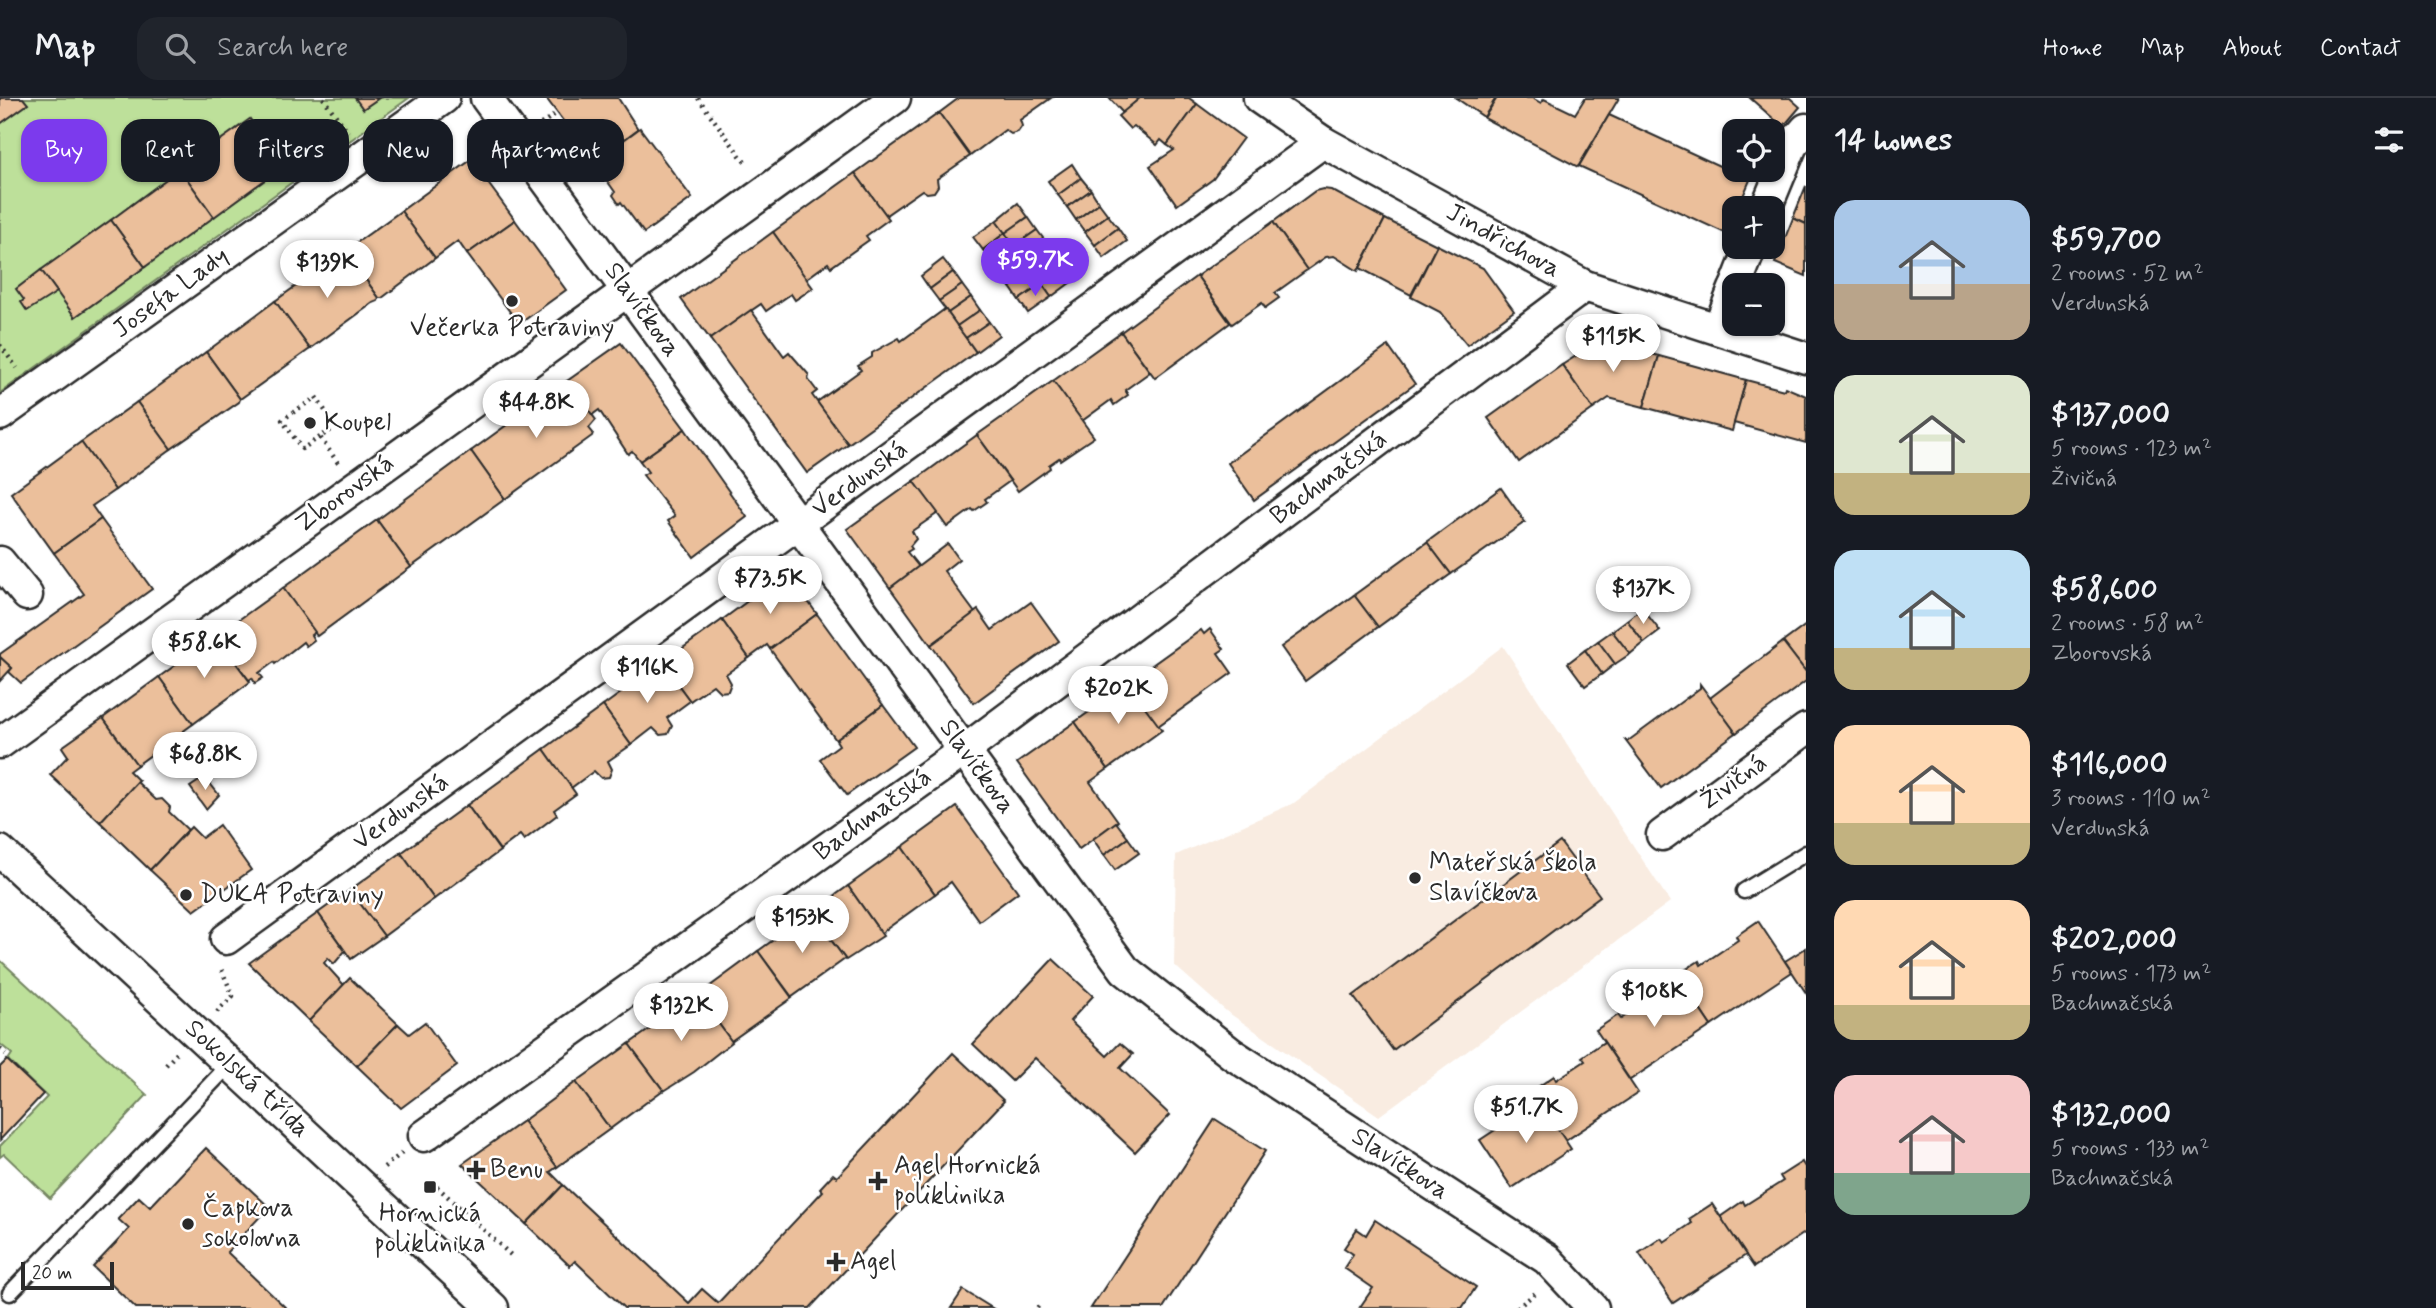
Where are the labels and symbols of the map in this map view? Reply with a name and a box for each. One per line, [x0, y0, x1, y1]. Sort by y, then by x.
street label: Jindřichova [1440, 196, 1566, 286]
pin: $59.7K [978, 238, 1092, 298]
street label: Josefa Lady [106, 239, 236, 347]
pin: $139K [278, 240, 376, 300]
street label: Slavíčkova [596, 256, 688, 364]
marker: Večerka Potraviny [504, 293, 520, 309]
place label: Večerka Potraviny [410, 311, 614, 345]
pin: $115K [1564, 314, 1662, 374]
pin: $44.8K [479, 380, 593, 440]
place label: Koupel [324, 406, 391, 440]
marker: Koupel [302, 415, 318, 431]
street label: Bachmačská [1263, 423, 1395, 533]
street label: Verdunská [805, 433, 915, 525]
street label: Zborovská [289, 447, 401, 541]
pin: $73.5K [713, 556, 827, 616]
pin: $137K [1594, 566, 1692, 626]
pin: $58.6K [147, 620, 261, 680]
pin: $116K [598, 646, 696, 705]
pin: $202K [1069, 666, 1167, 726]
street label: Slavíčkova [931, 713, 1023, 821]
pin: $68.8K [148, 732, 262, 792]
street label: Živičná [1694, 746, 1774, 818]
street label: Bachmačská [807, 761, 939, 869]
street label: Verdunská [346, 766, 456, 858]
place label: Mateřská škola Slavíčkova [1429, 846, 1597, 910]
marker: Mateřská škola Slavíčkova [1407, 870, 1423, 886]
place label: DUKA Potraviny [200, 878, 384, 912]
marker: DUKA Potraviny [178, 887, 194, 903]
pin: $153K [753, 896, 851, 955]
pin: $108K [1605, 970, 1703, 1029]
pin: $132K [632, 984, 730, 1043]
street label: Sokolská třída [177, 1012, 317, 1146]
pin: $51.7K [1469, 1086, 1583, 1145]
street label: Slavíčkova [1345, 1120, 1455, 1208]
place label: Agel Hornická poliklinika [894, 1149, 1041, 1213]
place label: Benu [490, 1153, 543, 1187]
marker: Benu [468, 1162, 484, 1178]
marker: Agel Hornická poliklinika [868, 1171, 888, 1191]
marker: Hornická poliklinika [422, 1179, 438, 1195]
place label: Čapkova sokolovna [202, 1192, 301, 1256]
place label: Hornická poliklinika [374, 1197, 486, 1261]
marker: Čapkova sokolovna [180, 1216, 196, 1232]
place label: Agel [850, 1245, 896, 1279]
marker: Agel [828, 1254, 844, 1270]
scale bar [21, 1259, 114, 1291]

